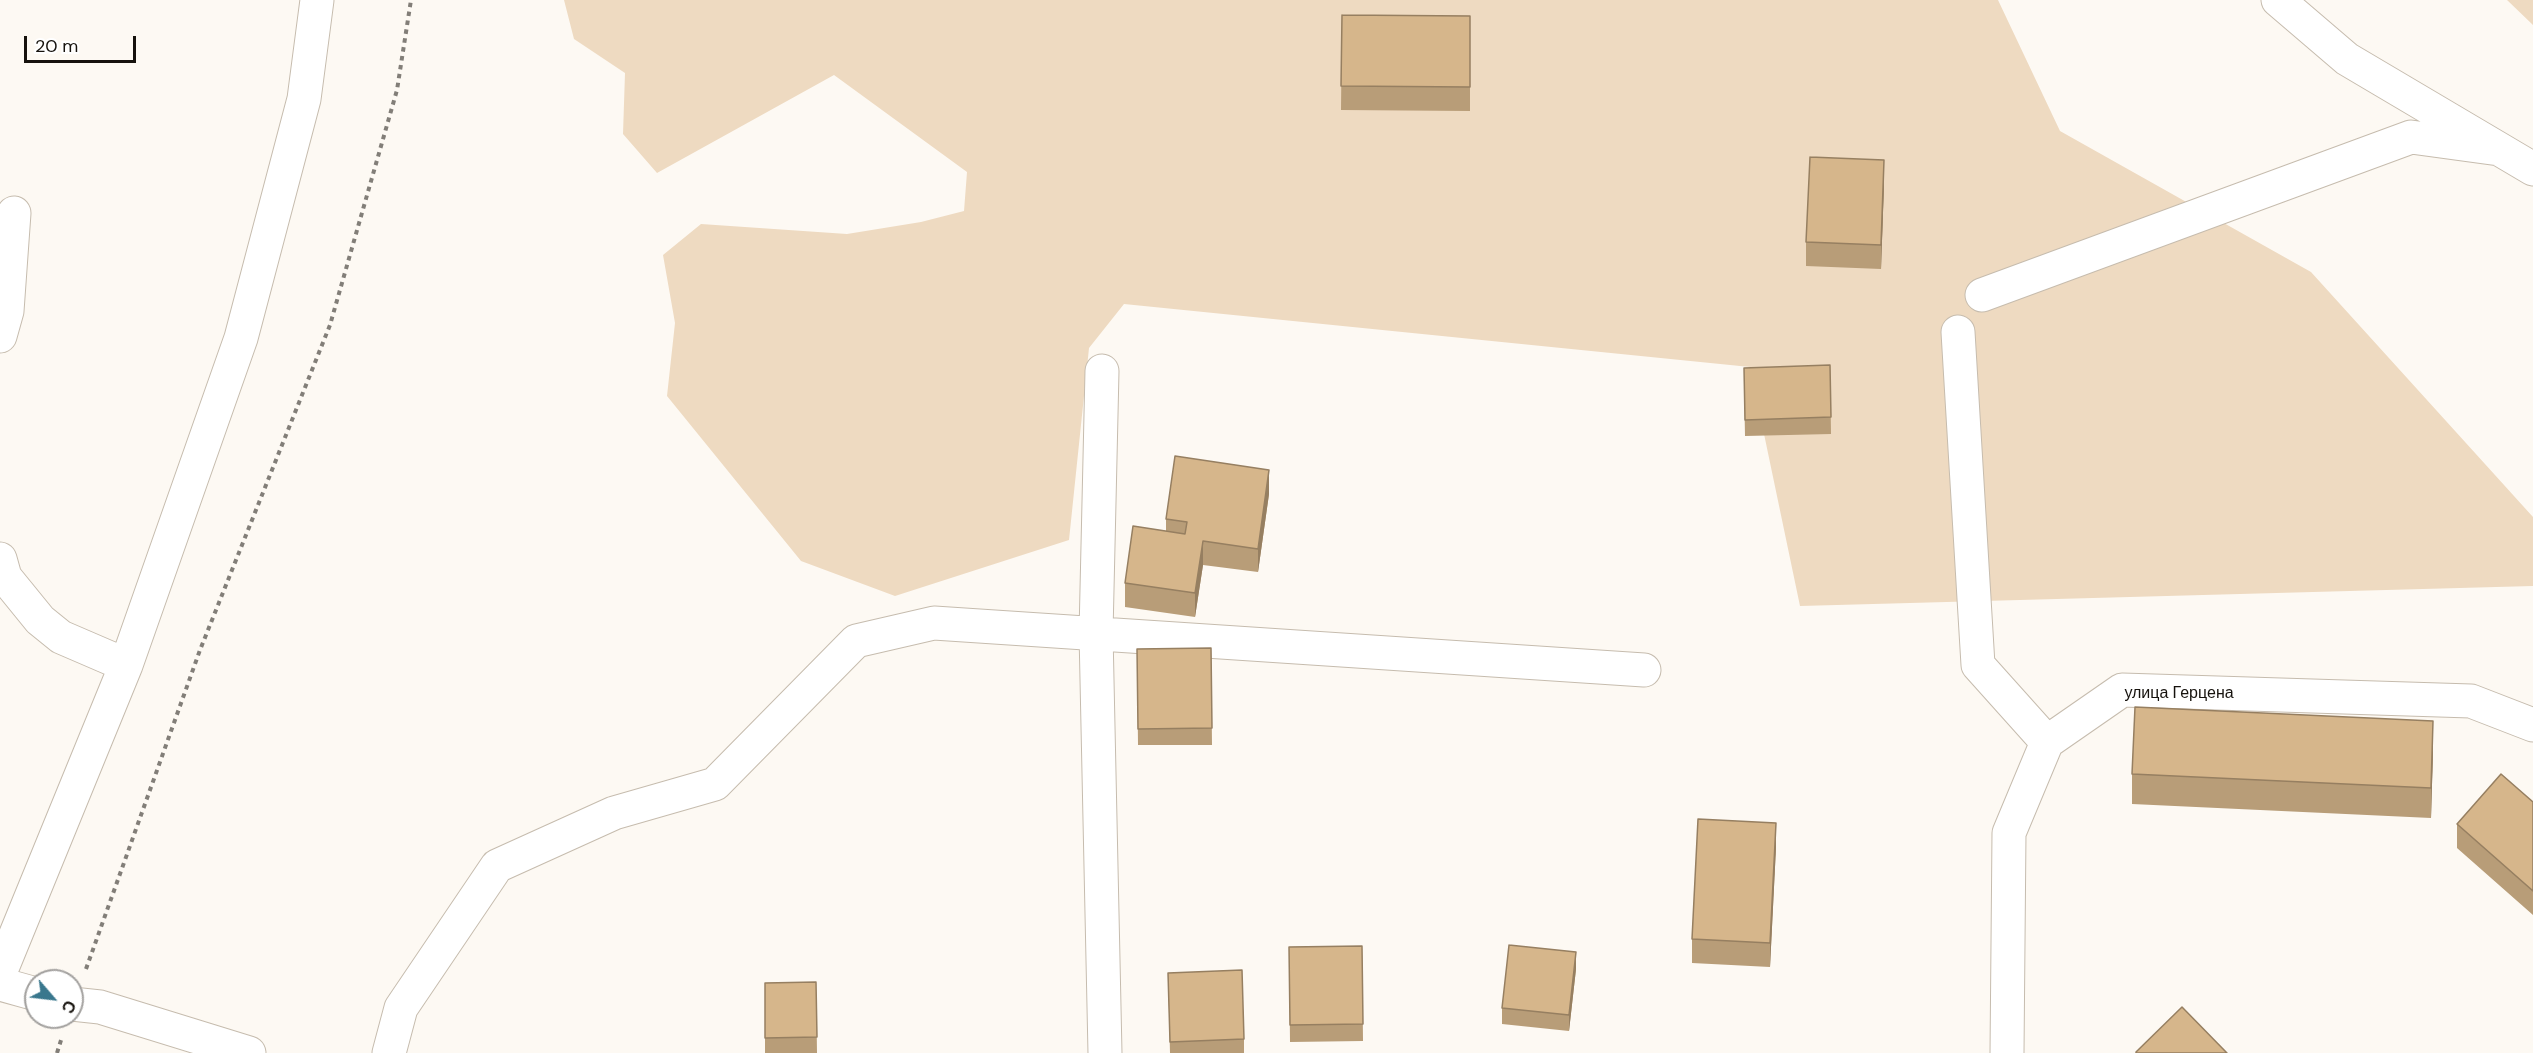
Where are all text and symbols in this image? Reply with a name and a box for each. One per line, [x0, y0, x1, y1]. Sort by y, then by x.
scale bar [27, 24, 140, 62]
text: 20 m [35, 34, 78, 58]
street label: улица Герцена [2124, 684, 2234, 704]
north arrow [24, 969, 84, 1029]
text: С [57, 997, 81, 1017]

